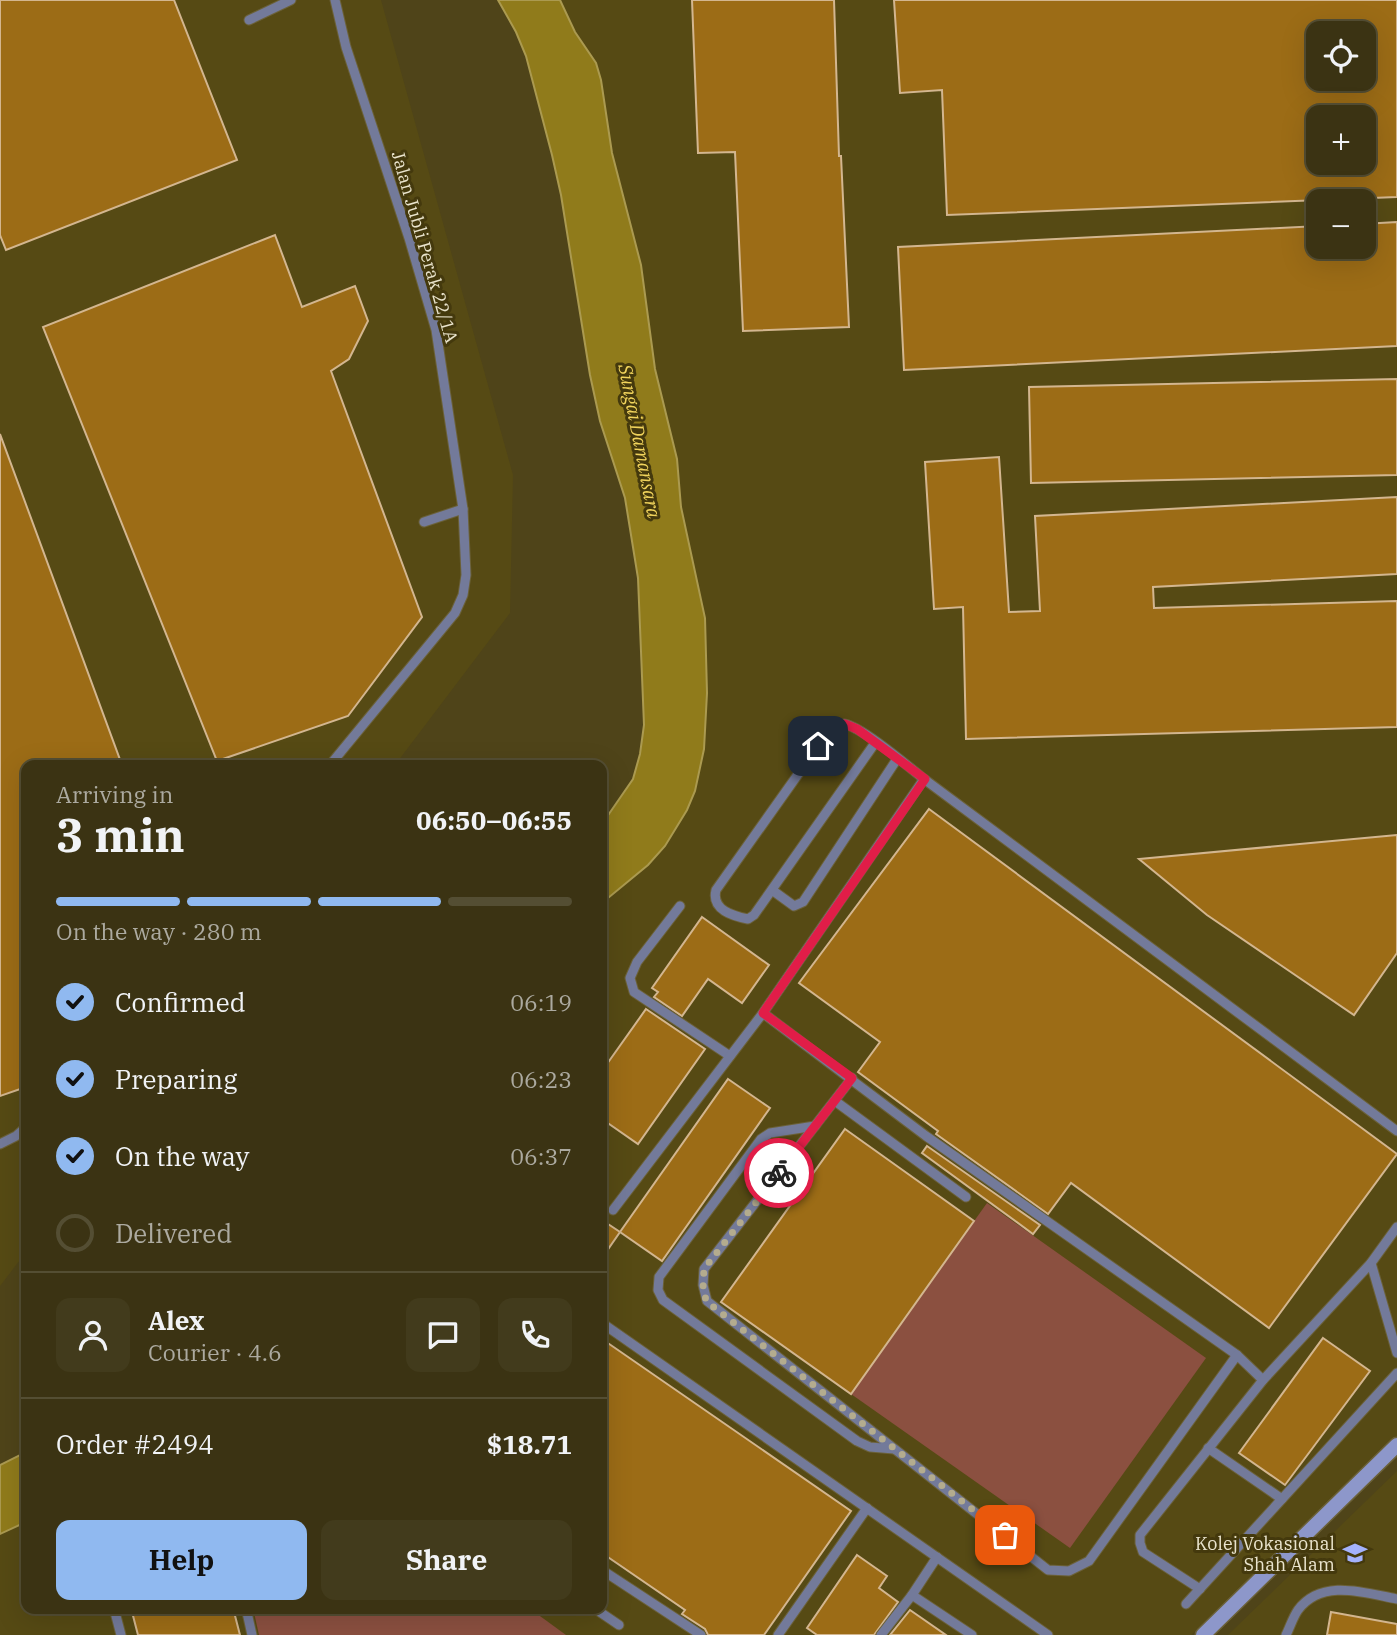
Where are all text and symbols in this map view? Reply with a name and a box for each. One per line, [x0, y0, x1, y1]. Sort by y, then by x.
map controls [1306, 21, 1376, 259]
button: locate [1306, 21, 1376, 91]
button: + [1306, 105, 1376, 175]
street label: Jalan Jubli Perak 22/1A [387, 148, 464, 346]
button: − [1306, 189, 1376, 259]
water label: Sungai Damansara [613, 361, 667, 521]
pin [788, 716, 848, 776]
icon: home [799, 727, 837, 765]
text: Arriving in [56, 779, 173, 809]
text: 06:50–06:55 [416, 803, 572, 837]
text: 3 min [56, 805, 185, 865]
text: On the way · 280 m [56, 916, 262, 946]
icon: check [56, 983, 94, 1021]
text: Confirmed [115, 985, 246, 1019]
text: 06:19 [510, 987, 572, 1017]
icon: check [56, 1060, 94, 1098]
text: Preparing [115, 1062, 237, 1096]
text: 06:23 [510, 1064, 572, 1094]
icon: check [56, 1137, 94, 1175]
courier [744, 1138, 814, 1208]
text: On the way [115, 1139, 249, 1173]
text: 06:37 [510, 1141, 572, 1171]
icon: bike [760, 1154, 798, 1192]
text: Delivered [115, 1216, 232, 1250]
button: person [56, 1298, 130, 1372]
button: chat [406, 1298, 480, 1372]
button: phone [498, 1298, 572, 1372]
text: Alex [148, 1303, 204, 1337]
text: Courier · 4.6 [148, 1337, 282, 1367]
text: Order #2494 [56, 1427, 214, 1461]
text: $18.71 [487, 1427, 572, 1461]
pin [975, 1505, 1035, 1565]
icon: bag [986, 1516, 1024, 1554]
button: Help [56, 1520, 307, 1600]
button: Share [321, 1520, 572, 1600]
place label: Kolej Vokasional Shah Alam [1195, 1532, 1335, 1576]
school or university icon: Kolej Vokasional Shah Alam [1341, 1539, 1369, 1567]

